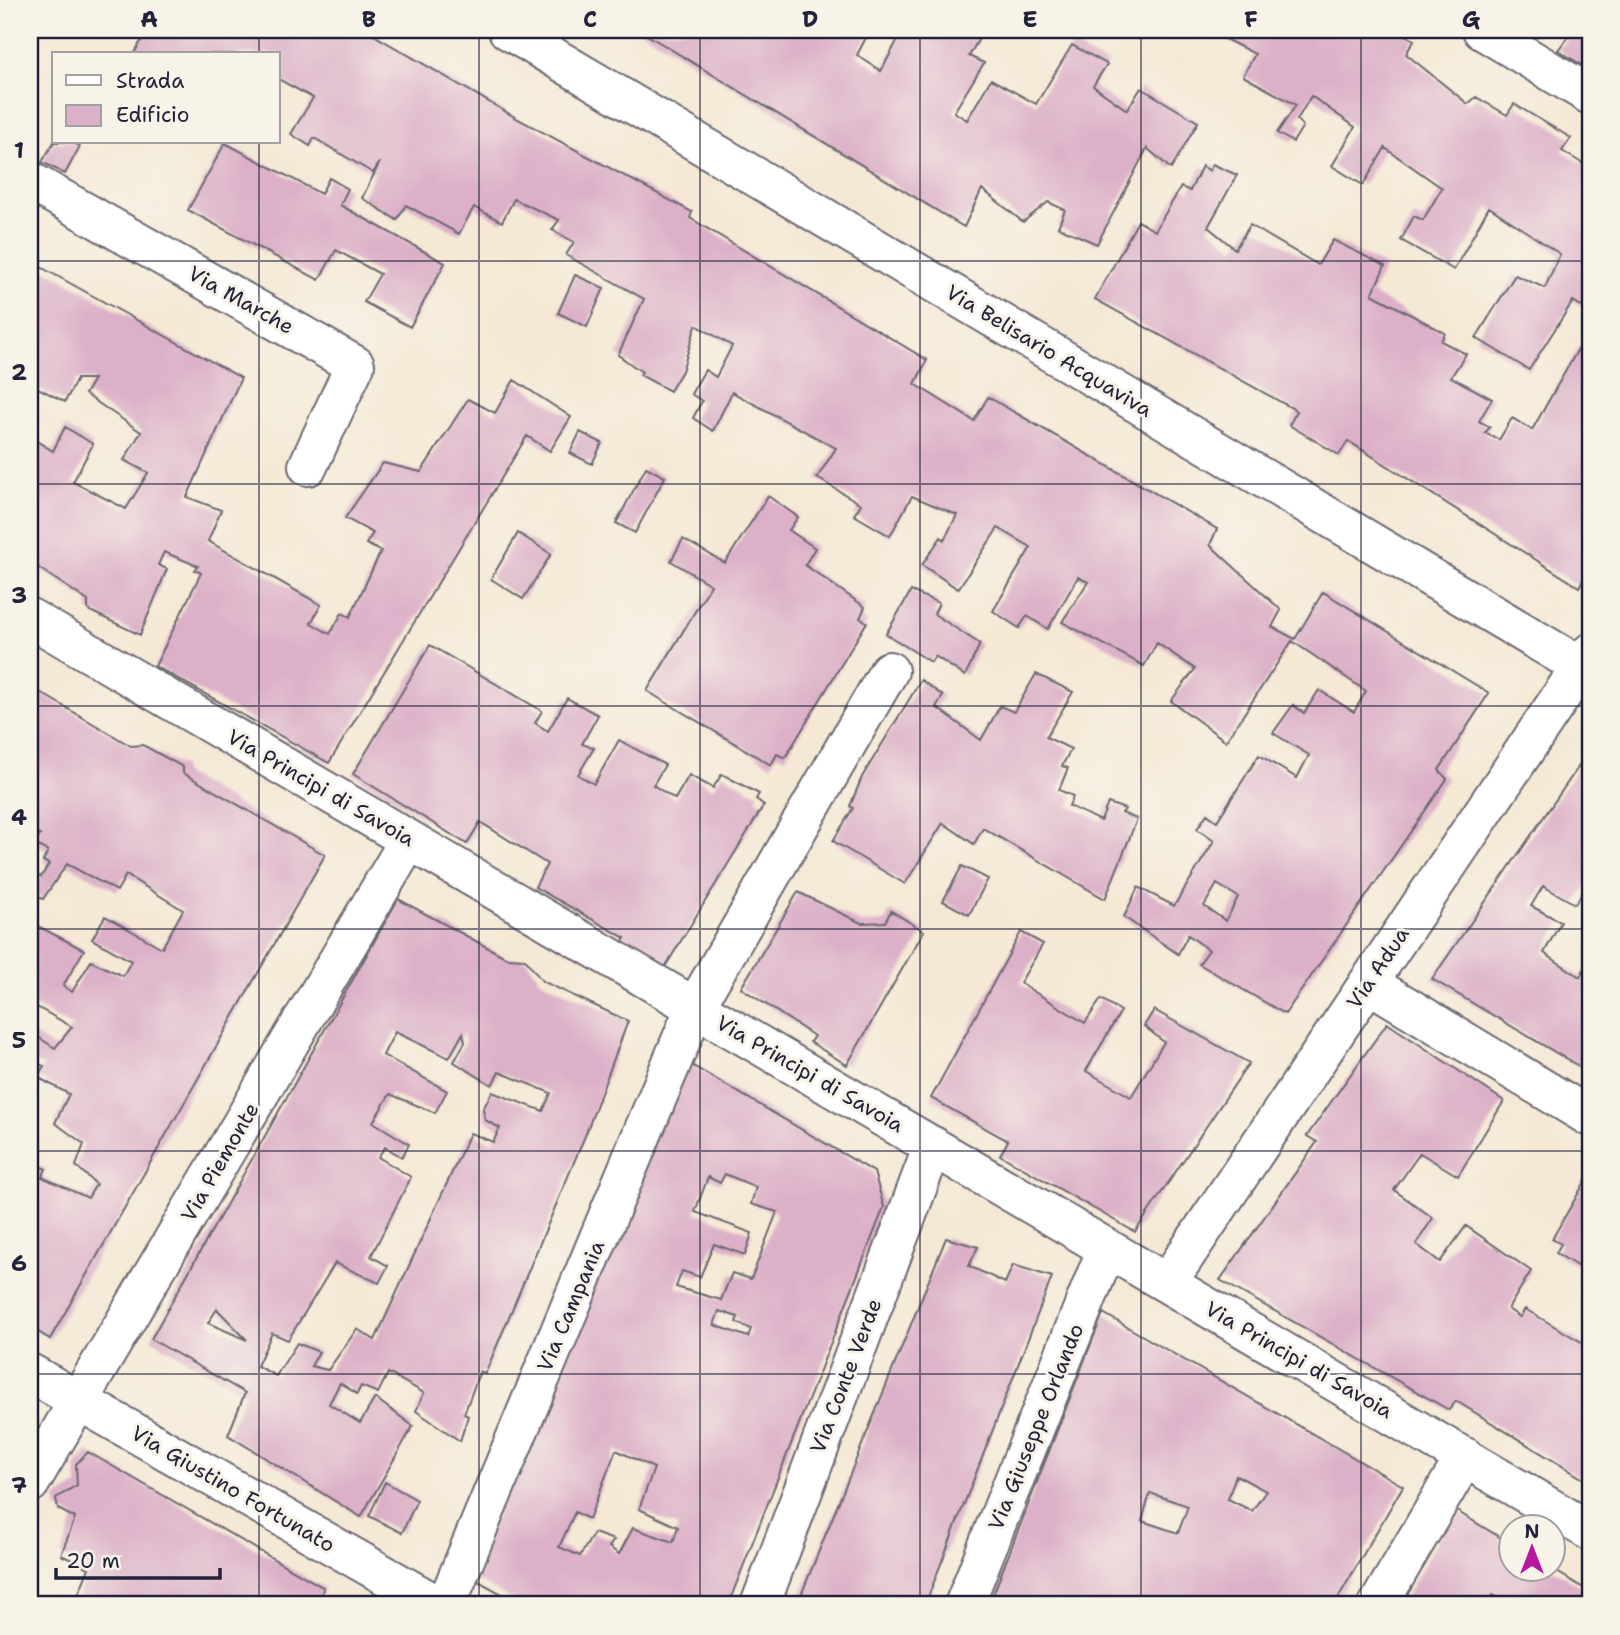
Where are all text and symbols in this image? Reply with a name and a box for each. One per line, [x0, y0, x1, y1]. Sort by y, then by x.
text: A [140, 4, 158, 34]
text: B [362, 4, 376, 34]
text: C [583, 4, 597, 34]
text: D [802, 4, 818, 34]
text: E [1022, 4, 1038, 34]
text: F [1244, 4, 1258, 34]
text: G [1462, 4, 1481, 34]
legend [52, 52, 280, 144]
text: Strada [116, 67, 184, 95]
text: Edificio [116, 101, 189, 129]
text: 1 [14, 135, 24, 165]
street label: Via Marche [183, 259, 299, 341]
street label: Via Belisario Acquaviva [941, 278, 1157, 424]
text: 2 [11, 357, 27, 387]
text: 3 [11, 580, 27, 610]
street label: Via Principi di Savoia [222, 723, 420, 853]
text: 4 [11, 802, 27, 832]
street label: Via Adua [1340, 921, 1416, 1015]
street label: Via Principi di Savoia [711, 1009, 909, 1139]
text: 5 [12, 1025, 26, 1055]
street label: Via Piemonte [175, 1097, 265, 1227]
street label: Via Campania [531, 1236, 611, 1376]
text: 6 [11, 1248, 27, 1278]
street label: Via Conte Verde [804, 1295, 888, 1457]
street label: Via Principi di Savoia [1200, 1295, 1398, 1425]
street label: Via Giuseppe Orlando [982, 1320, 1090, 1534]
street label: Via Giustino Fortunato [126, 1419, 340, 1559]
text: 7 [11, 1470, 27, 1500]
north arrow [1498, 1512, 1568, 1582]
text: N [1524, 1519, 1540, 1544]
scale bar [56, 1537, 220, 1581]
text: 20 m [66, 1547, 120, 1575]

